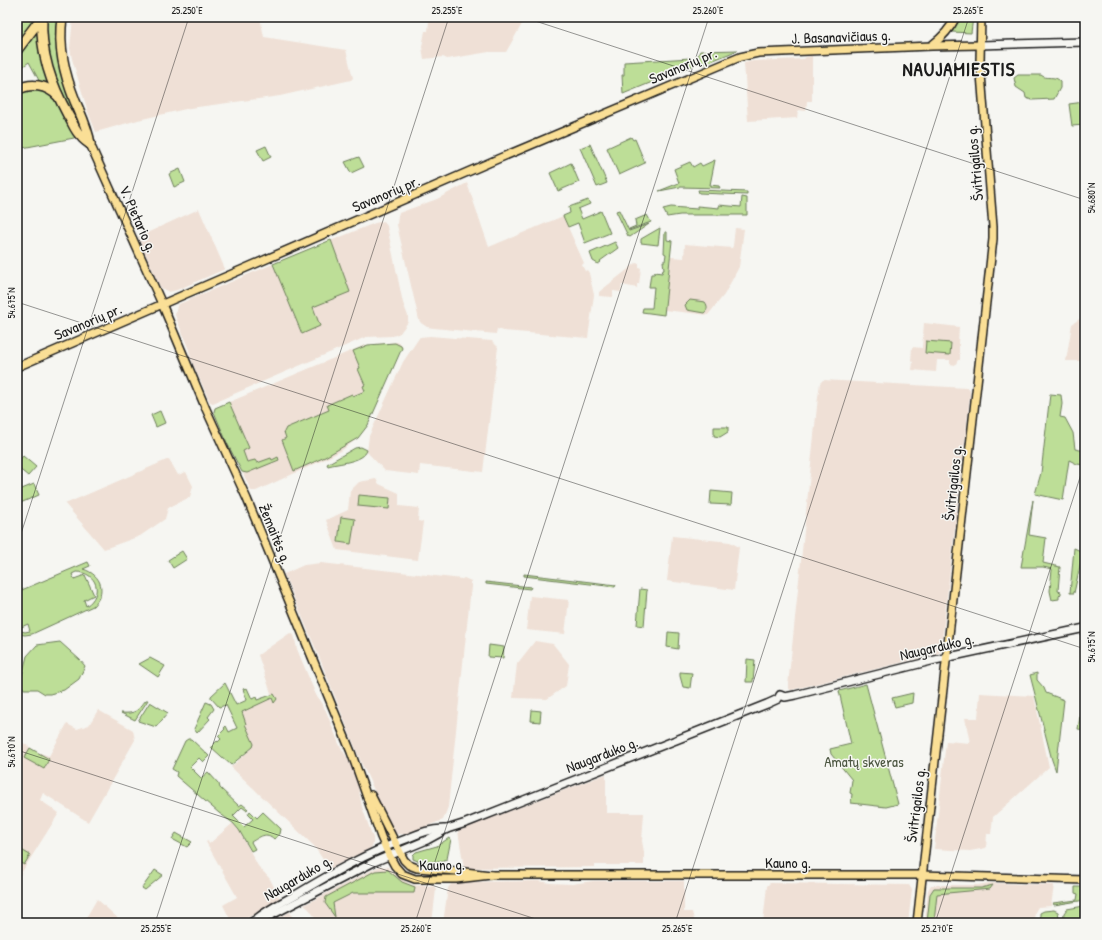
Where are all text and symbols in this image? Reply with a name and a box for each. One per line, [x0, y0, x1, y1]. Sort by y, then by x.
text: 25.250°E [171, 4, 203, 17]
text: 25.255°E [432, 4, 463, 17]
text: 25.260°E [693, 4, 724, 17]
text: 25.265°E [953, 4, 984, 17]
street label: J. Basanavičiaus g. [791, 24, 891, 49]
street label: Savanorių pr. [646, 42, 720, 89]
district label: NAUJAMIESTIS [902, 56, 1016, 82]
street label: Švitrigailos g. [961, 124, 988, 202]
street label: Savanorių pr. [349, 170, 423, 217]
street label: V. Pietario g. [114, 182, 163, 256]
text: 54.680°N [1085, 183, 1098, 213]
text: 54.675°N [5, 288, 18, 318]
street label: Savanorių pr. [51, 298, 125, 345]
street label: Švitrigailos g. [938, 444, 967, 522]
street label: Žemaitės g. [254, 501, 297, 567]
street label: Naugarduko g. [898, 628, 976, 665]
text: 54.675°N [1085, 632, 1098, 662]
street label: Naugarduko g. [563, 731, 641, 778]
text: 54.670°N [5, 736, 18, 768]
park label: Amatų skveras [824, 751, 904, 772]
street label: Švitrigailos g. [900, 766, 931, 844]
street label: Naugarduko g. [260, 850, 336, 906]
street label: Kauno g. [765, 852, 811, 873]
street label: Kauno g. [419, 854, 465, 875]
text: 25.255°E [141, 922, 172, 935]
text: 25.260°E [401, 922, 432, 935]
text: 25.265°E [662, 922, 693, 935]
text: 25.270°E [921, 922, 954, 935]

